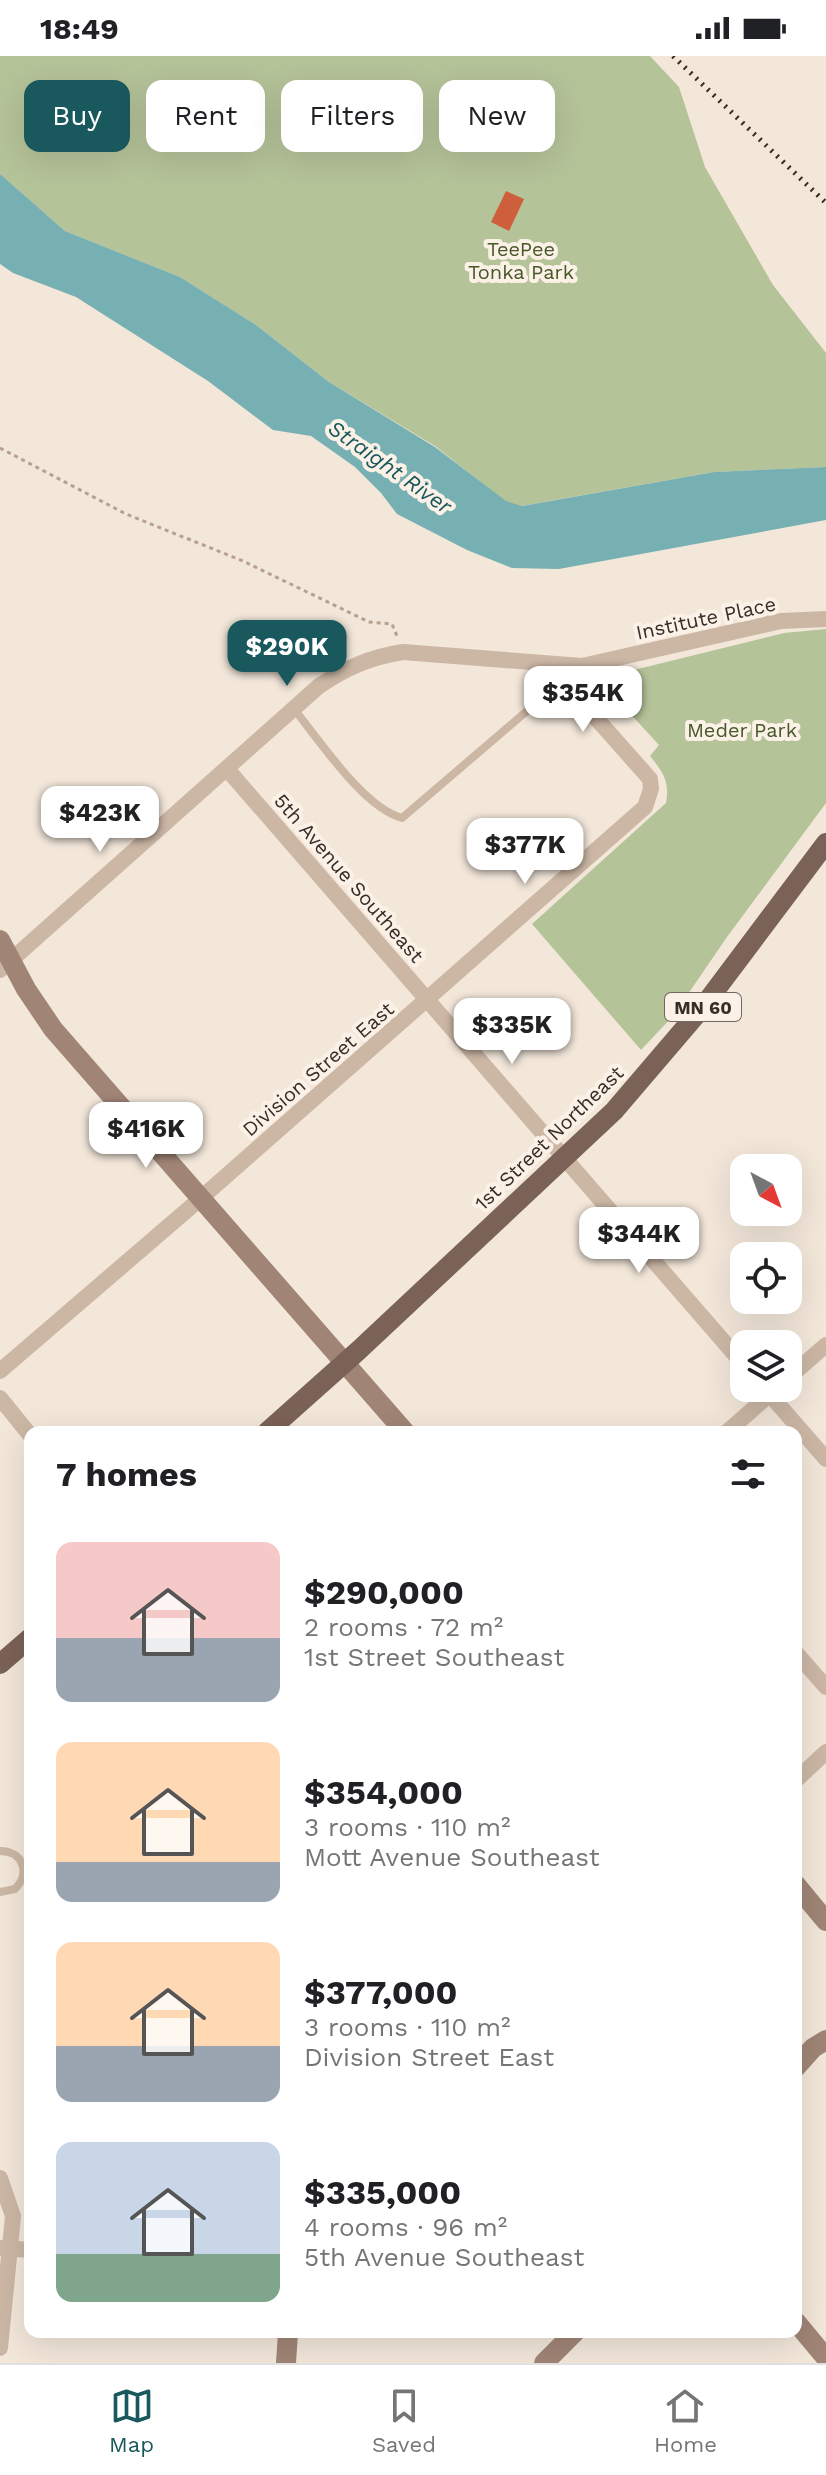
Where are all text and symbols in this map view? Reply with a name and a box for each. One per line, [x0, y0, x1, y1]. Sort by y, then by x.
text: 18:49 [40, 11, 119, 46]
chip: Buy [24, 80, 130, 152]
chip: Rent [146, 80, 265, 152]
chip: Filters [281, 80, 423, 152]
chip: New [439, 80, 555, 152]
park label: TeePee Tonka Park [468, 237, 574, 284]
water label: Straight River [323, 415, 458, 520]
street label: Institute Place [634, 591, 778, 645]
pin: $290K [231, 620, 343, 688]
text: $290K [246, 631, 328, 661]
pin: $354K [527, 666, 639, 734]
text: $354K [542, 677, 624, 707]
park label: Meder Park [687, 718, 797, 742]
pin: $423K [44, 786, 156, 854]
street label: 5th Avenue Southeast [269, 789, 429, 968]
text: $423K [59, 797, 141, 827]
pin: $377K [469, 818, 581, 886]
text: $377K [485, 829, 566, 859]
road number: MN 60 [665, 993, 741, 1021]
street label: Division Street East [238, 996, 399, 1141]
pin: $335K [456, 998, 568, 1066]
text: $335K [472, 1009, 552, 1039]
street label: 1st Street Northeast [470, 1060, 629, 1215]
pin: $416K [90, 1102, 202, 1170]
text: $416K [107, 1113, 185, 1143]
north arrow [730, 1154, 802, 1226]
map controls [730, 1154, 802, 1402]
pin: $344K [583, 1207, 695, 1275]
text: $344K [597, 1218, 681, 1248]
button: locate [730, 1242, 802, 1314]
button: layers [730, 1330, 802, 1402]
icon: filters [726, 1452, 770, 1496]
text: 7 homes [56, 1454, 197, 1494]
text: $290,000 [304, 1572, 464, 1612]
icon: home [120, 1574, 216, 1670]
text: 2 rooms · 72 m² [304, 1612, 503, 1642]
text: 1st Street Southeast [304, 1642, 564, 1672]
text: $354,000 [304, 1772, 463, 1812]
icon: home [120, 1774, 216, 1870]
text: 3 rooms · 110 m² [304, 1812, 511, 1842]
text: Mott Avenue Southeast [304, 1842, 600, 1872]
text: $377,000 [304, 1972, 458, 2012]
icon: home [120, 1974, 216, 2070]
text: 3 rooms · 110 m² [304, 2012, 511, 2042]
text: Division Street East [304, 2042, 554, 2072]
text: $335,000 [304, 2172, 461, 2212]
icon: home [120, 2174, 216, 2270]
text: 4 rooms · 96 m² [304, 2212, 507, 2242]
text: 5th Avenue Southeast [304, 2242, 584, 2272]
tab: Map [109, 2384, 154, 2457]
tab: Saved [372, 2384, 436, 2457]
tab: Home [654, 2384, 717, 2457]

